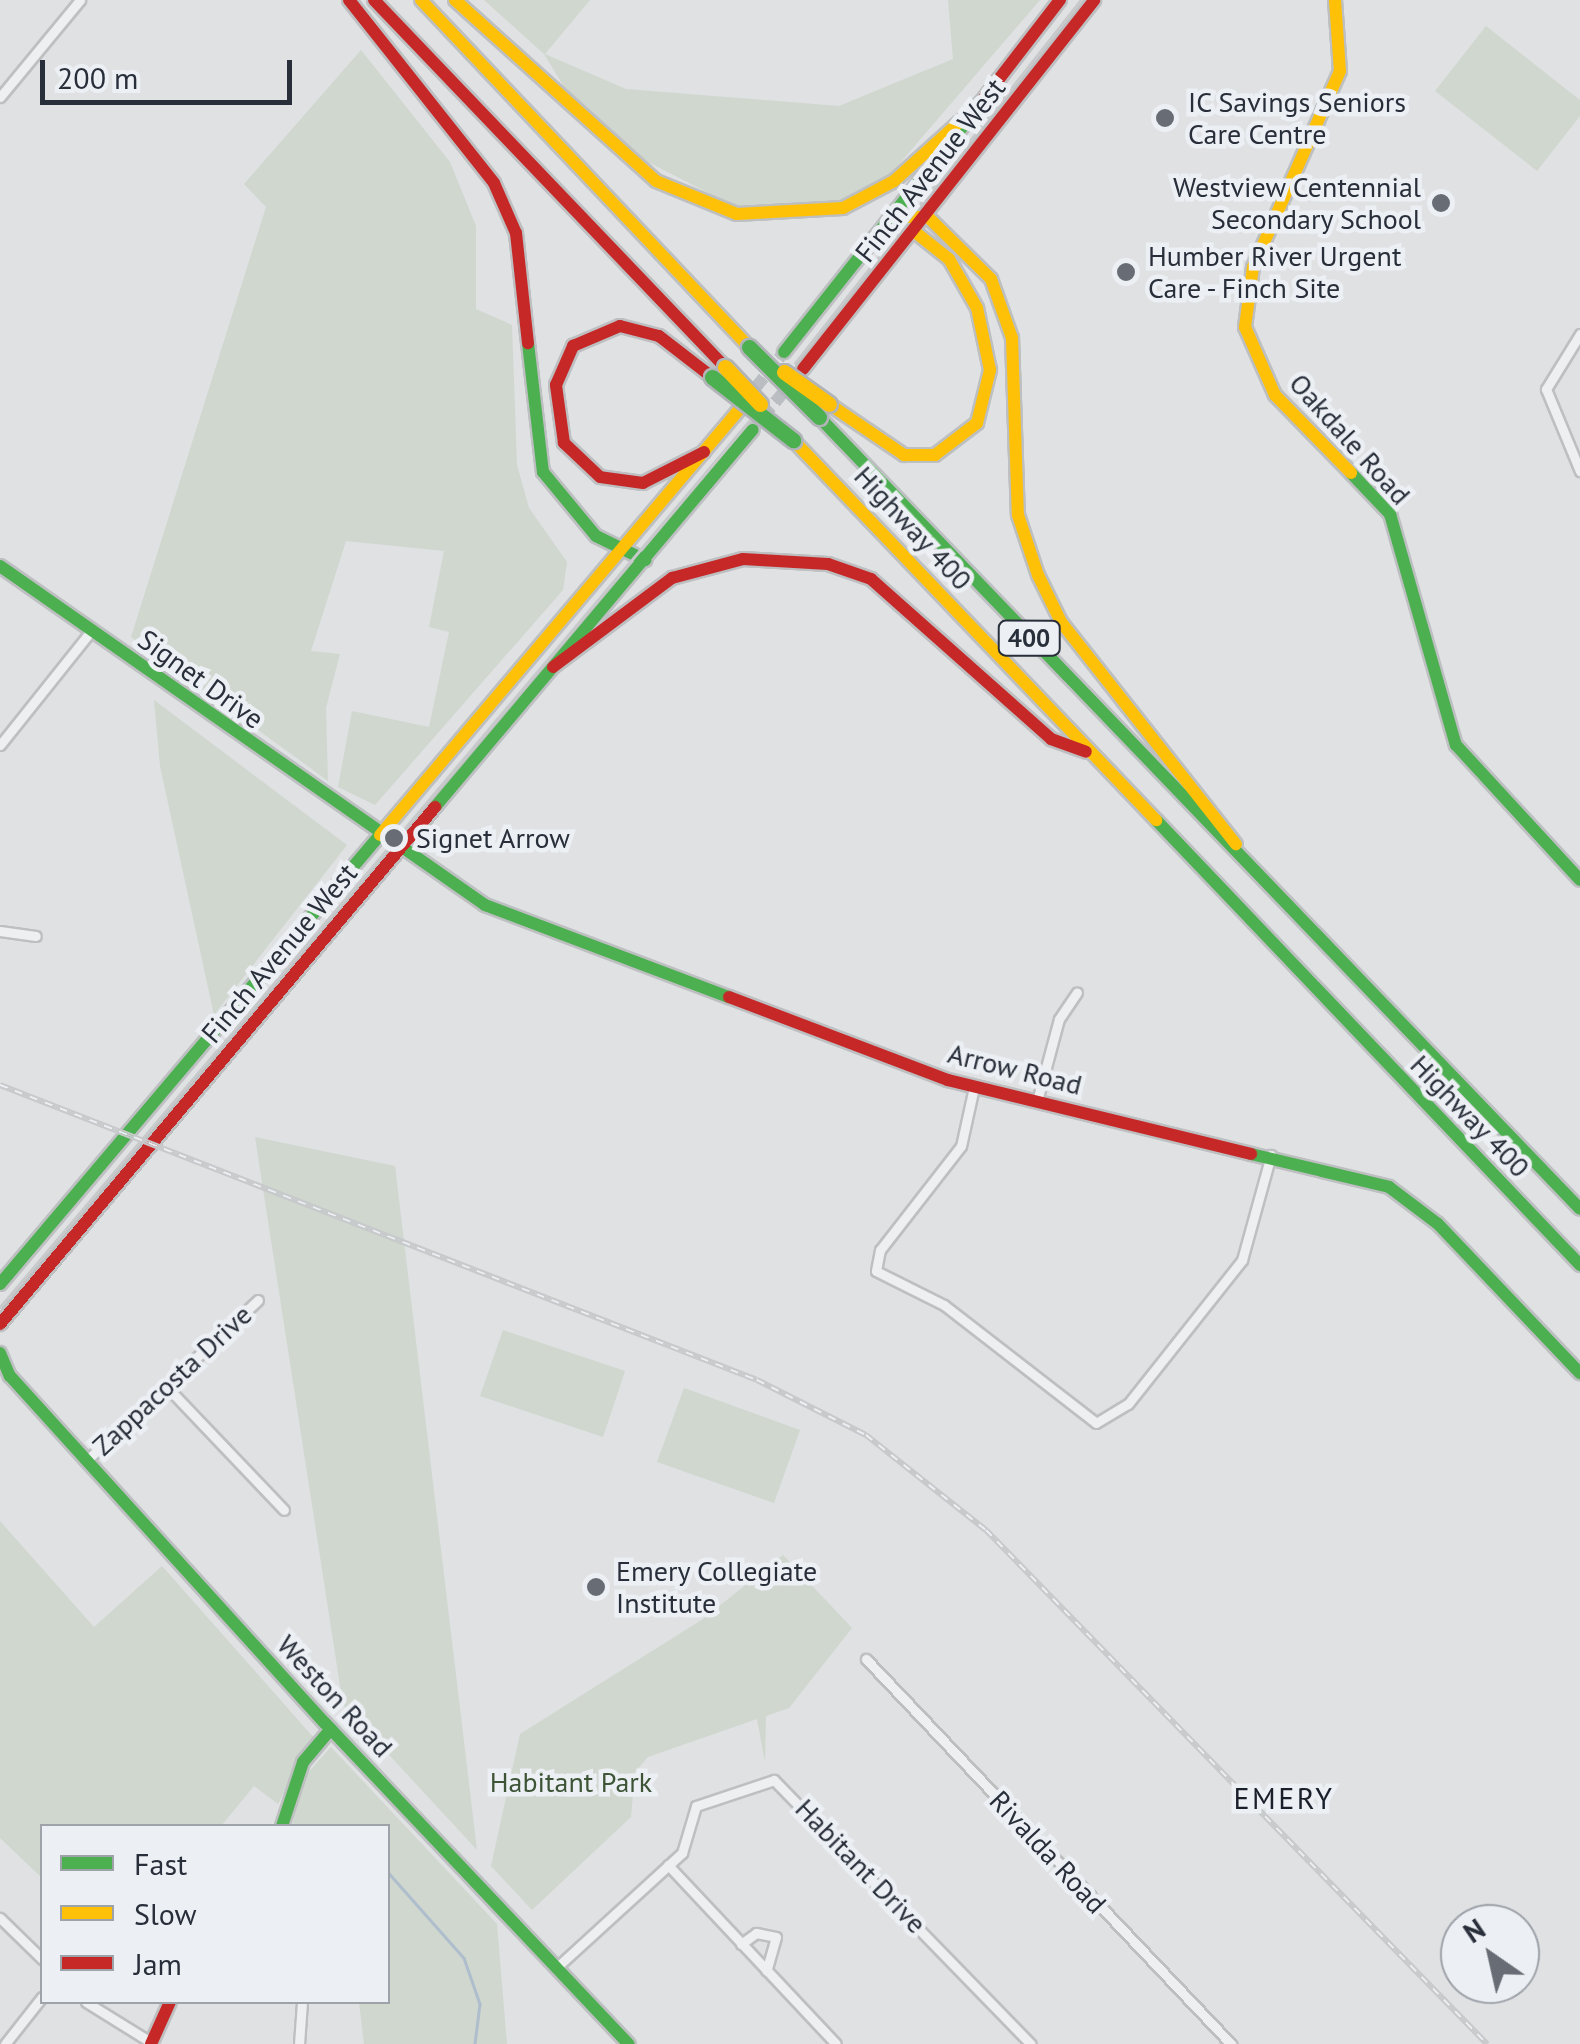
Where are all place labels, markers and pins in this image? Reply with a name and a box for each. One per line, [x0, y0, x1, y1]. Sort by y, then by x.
place label: IC Savings Seniors Care Centre [1188, 85, 1407, 151]
marker: IC Savings Seniors Care Centre [1152, 105, 1178, 131]
place label: Westview Centennial Secondary School [1172, 170, 1421, 236]
marker: Westview Centennial Secondary School [1430, 192, 1452, 214]
place label: Humber River Urgent Care - Finch Site [1148, 239, 1401, 305]
marker: Humber River Urgent Care - Finch Site [1113, 259, 1139, 285]
place label: Signet Arrow [416, 821, 571, 855]
marker: Signet Arrow [381, 825, 407, 851]
place label: Emery Collegiate Institute [616, 1554, 818, 1620]
marker: Emery Collegiate Institute [585, 1576, 607, 1598]

